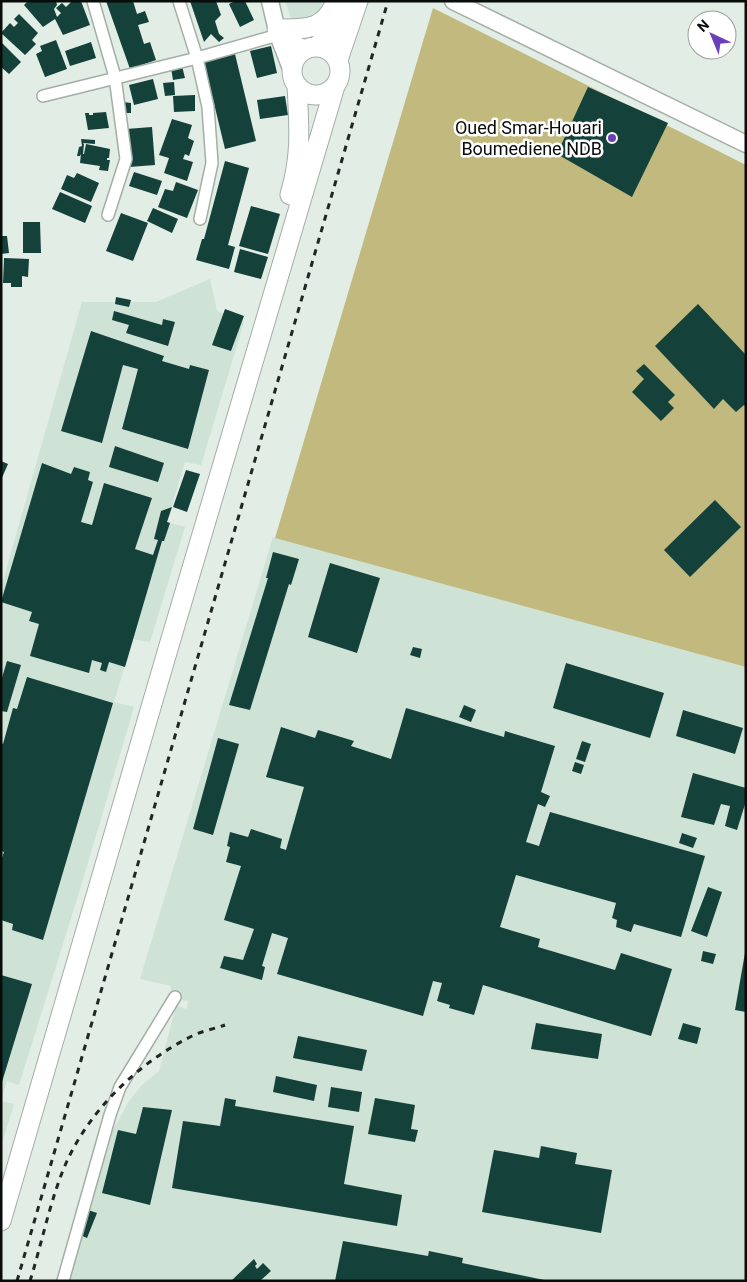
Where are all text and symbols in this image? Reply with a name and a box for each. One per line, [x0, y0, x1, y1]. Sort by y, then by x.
north arrow [687, 10, 737, 60]
text: N [694, 16, 712, 35]
place label: Oued Smar-Houari Boumediene NDB [455, 117, 602, 159]
marker: Oued Smar-Houari Boumediene NDB [606, 132, 618, 144]

